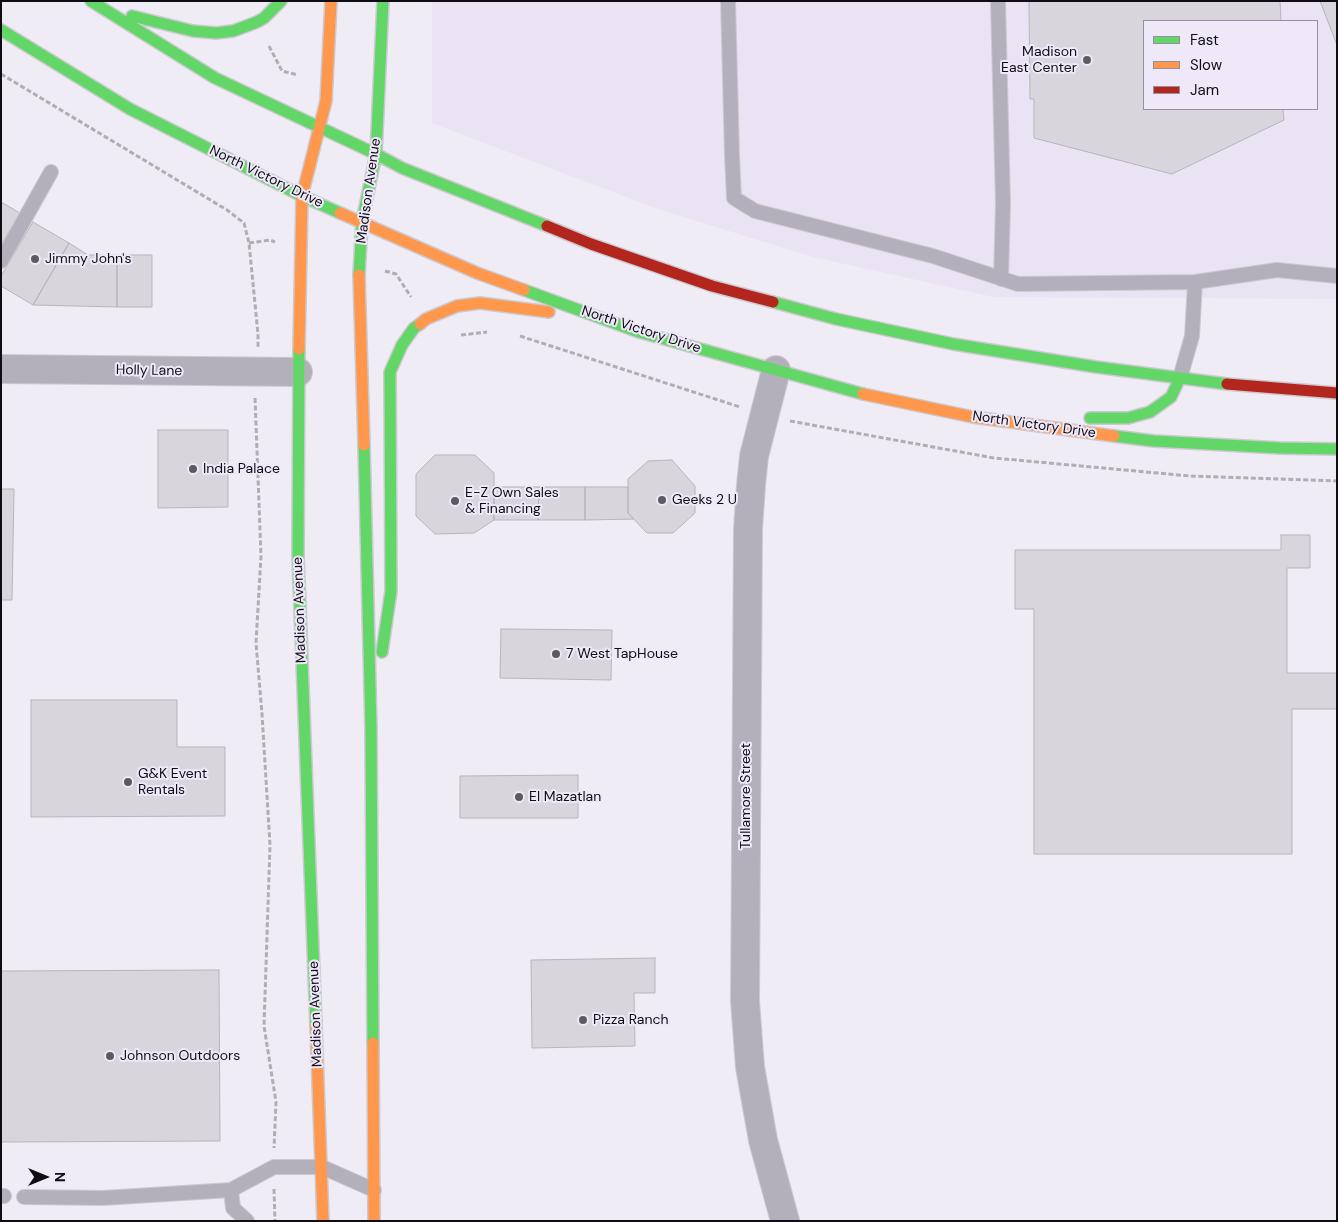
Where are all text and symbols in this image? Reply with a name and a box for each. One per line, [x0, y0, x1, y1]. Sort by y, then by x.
legend [1143, 20, 1318, 110]
text: Fast [1190, 30, 1219, 50]
place label: Madison East Center [1001, 44, 1077, 76]
marker: Madison East Center [1081, 54, 1093, 66]
text: Slow [1190, 55, 1222, 75]
text: Jam [1190, 80, 1219, 100]
street label: Madison Avenue [353, 137, 385, 245]
street label: North Victory Drive [206, 142, 326, 212]
place label: Jimmy John's [45, 251, 132, 267]
marker: Jimmy John's [29, 253, 41, 265]
street label: North Victory Drive [579, 303, 703, 357]
street label: Holly Lane [116, 362, 182, 380]
street label: North Victory Drive [971, 408, 1097, 442]
place label: India Palace [203, 461, 280, 477]
marker: India Palace [187, 463, 199, 475]
place label: E-Z Own Sales & Financing [465, 485, 559, 518]
place label: Geeks 2 U [672, 492, 737, 508]
marker: Geeks 2 U [656, 494, 668, 506]
marker: E-Z Own Sales & Financing [449, 495, 461, 507]
street label: Madison Avenue [290, 557, 310, 663]
place label: 7 West TapHouse [566, 646, 678, 662]
marker: 7 West TapHouse [550, 648, 562, 660]
street label: Tullamore Street [738, 743, 754, 849]
place label: G&K Event Rentals [138, 766, 207, 799]
marker: G&K Event Rentals [122, 776, 134, 788]
place label: El Mazatlan [529, 789, 601, 805]
marker: El Mazatlan [513, 791, 525, 803]
street label: Madison Avenue [306, 961, 326, 1067]
place label: Pizza Ranch [593, 1012, 668, 1028]
marker: Pizza Ranch [577, 1014, 589, 1026]
place label: Johnson Outdoors [120, 1048, 240, 1064]
marker: Johnson Outdoors [104, 1050, 116, 1062]
north arrow [20, 1152, 70, 1202]
text: N [51, 1172, 69, 1182]

